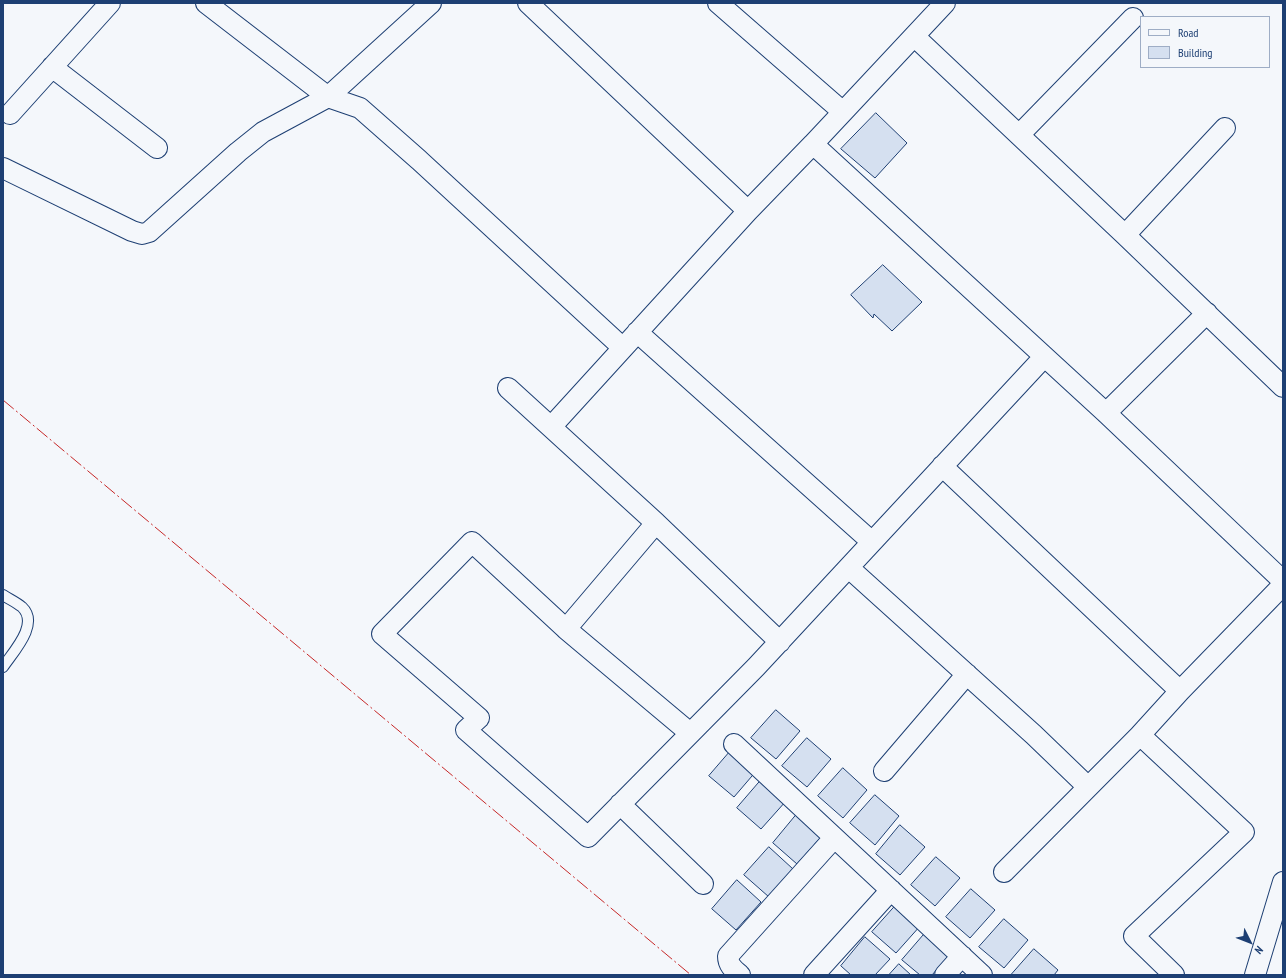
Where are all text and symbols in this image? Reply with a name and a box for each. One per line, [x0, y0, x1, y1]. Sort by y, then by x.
legend [1140, 16, 1270, 68]
text: Road [1178, 25, 1198, 40]
text: Building [1178, 45, 1213, 60]
north arrow [1230, 922, 1270, 962]
text: N [1252, 943, 1266, 957]

